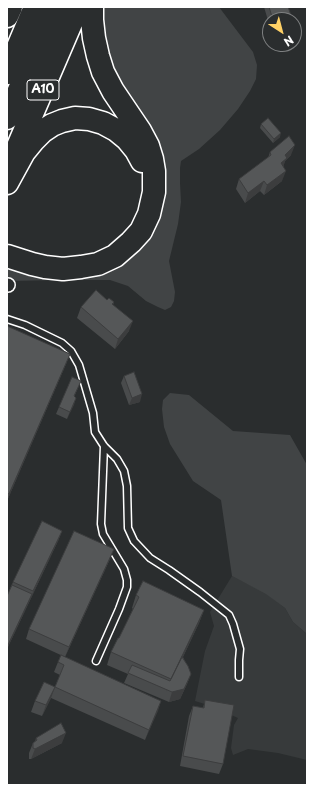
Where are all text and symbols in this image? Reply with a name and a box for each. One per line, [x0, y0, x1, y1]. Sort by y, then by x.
north arrow [262, 12, 302, 52]
text: N [280, 32, 297, 51]
road number: A10 [27, 80, 59, 100]

